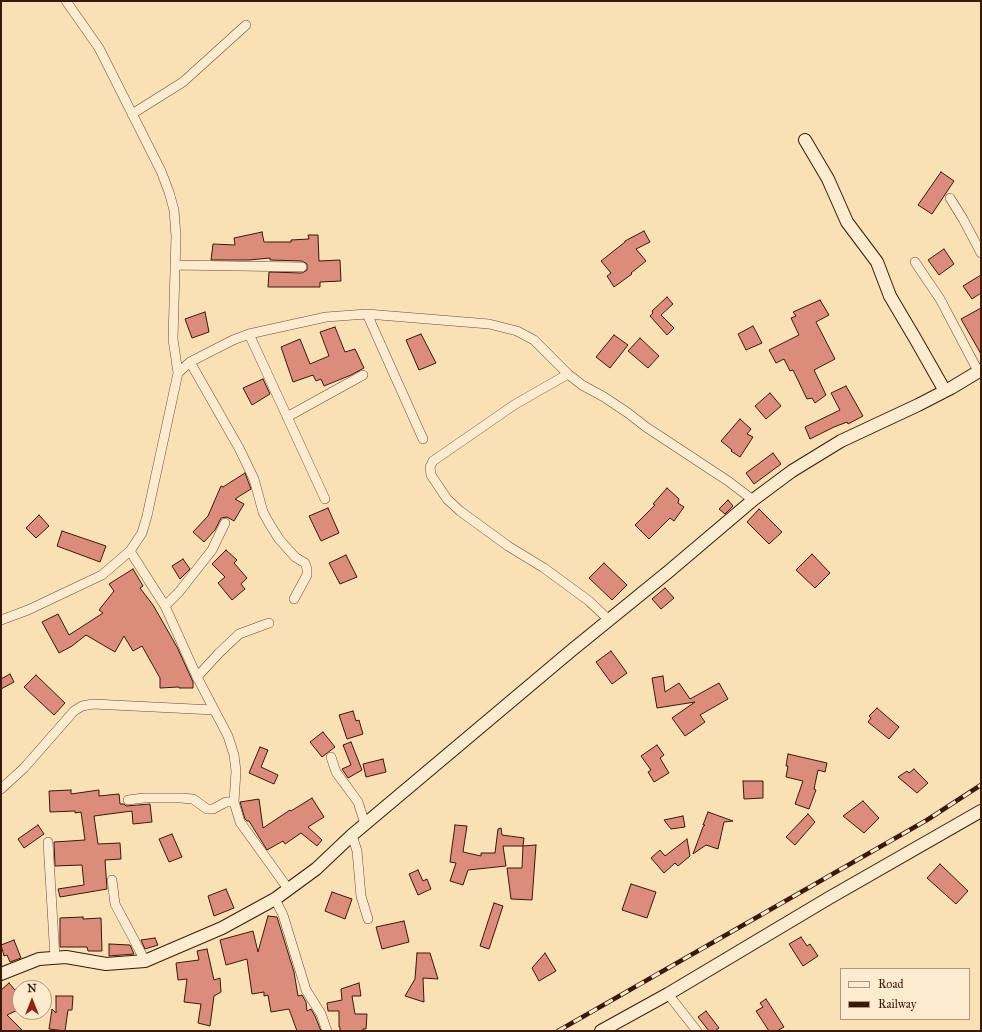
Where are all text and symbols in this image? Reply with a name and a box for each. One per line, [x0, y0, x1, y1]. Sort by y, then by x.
legend [840, 968, 970, 1020]
text: Road [878, 977, 904, 991]
north arrow [12, 980, 52, 1020]
text: N [27, 982, 37, 995]
text: Railway [878, 997, 916, 1011]

